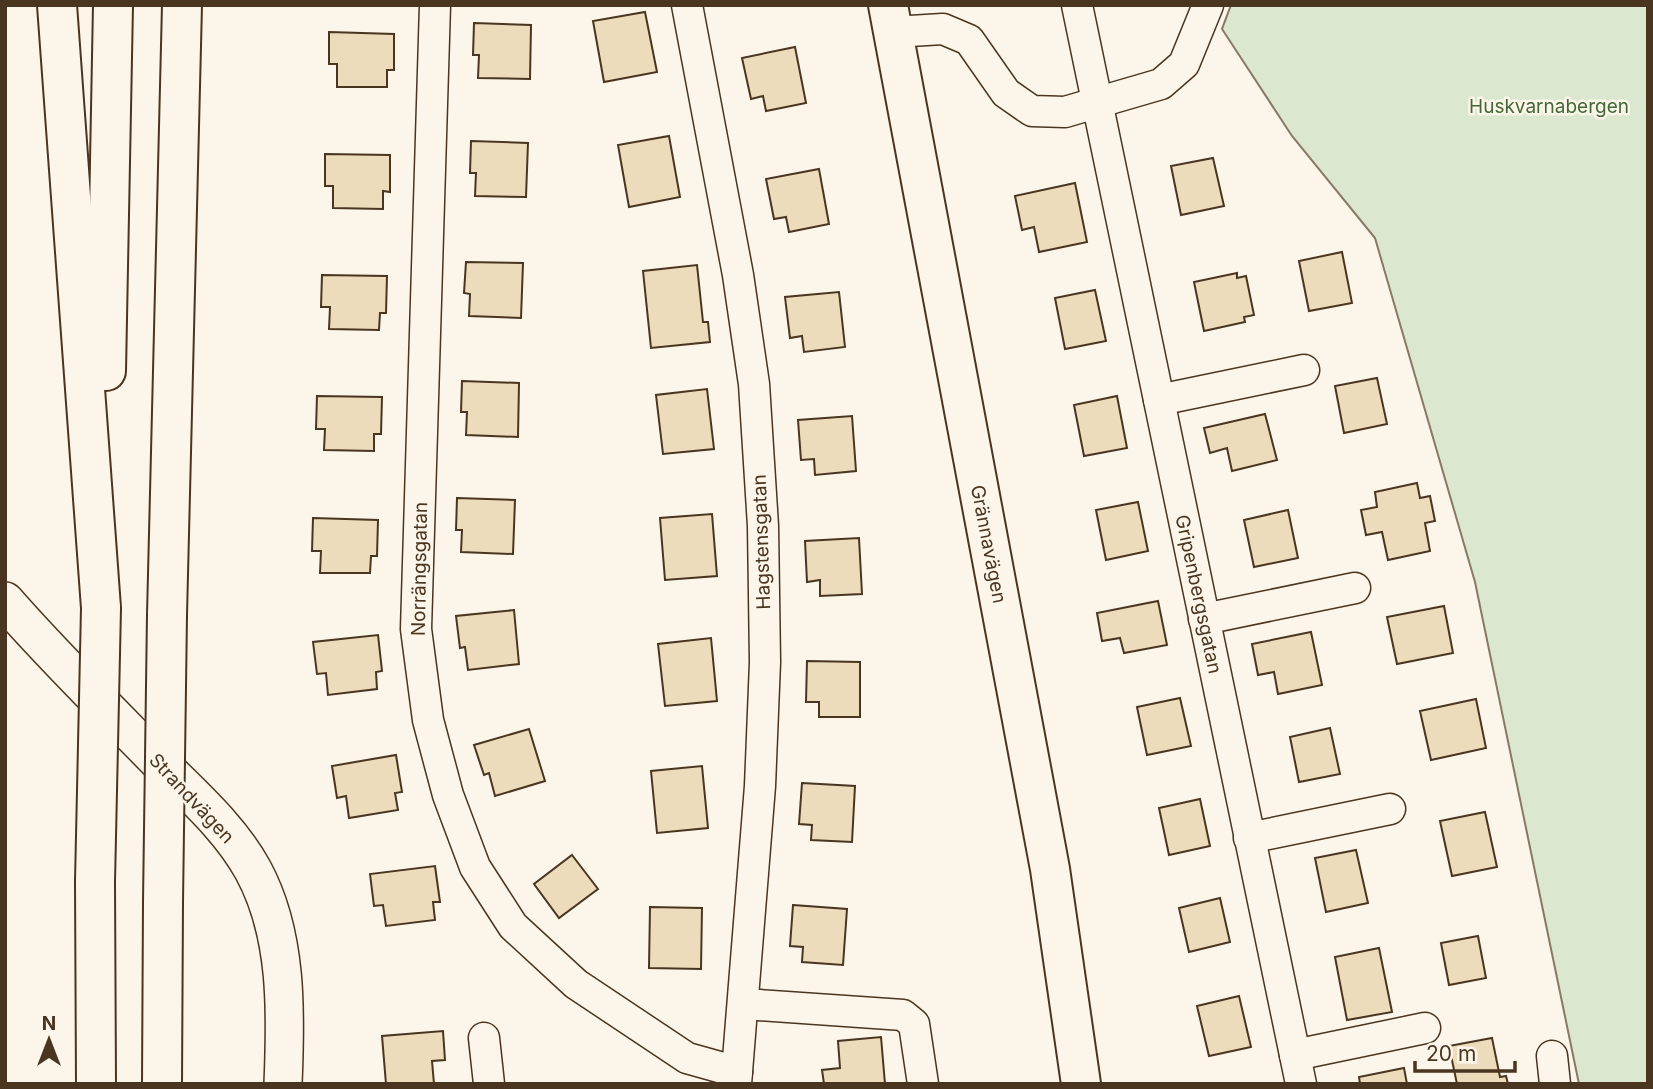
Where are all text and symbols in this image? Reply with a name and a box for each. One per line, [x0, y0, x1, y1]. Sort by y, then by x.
park label: Huskvarnabergen [1469, 95, 1629, 118]
street label: Hagstensgatan [748, 474, 775, 610]
street label: Grännavägen [966, 483, 1011, 605]
street label: Norrängsgatan [407, 502, 432, 636]
street label: Gripenbergsgatan [1170, 513, 1227, 676]
street label: Strandvägen [144, 749, 239, 848]
north arrow [14, 1005, 84, 1075]
text: N [42, 1012, 56, 1035]
scale bar [1415, 1030, 1515, 1074]
text: 20 m [1426, 1041, 1476, 1066]

